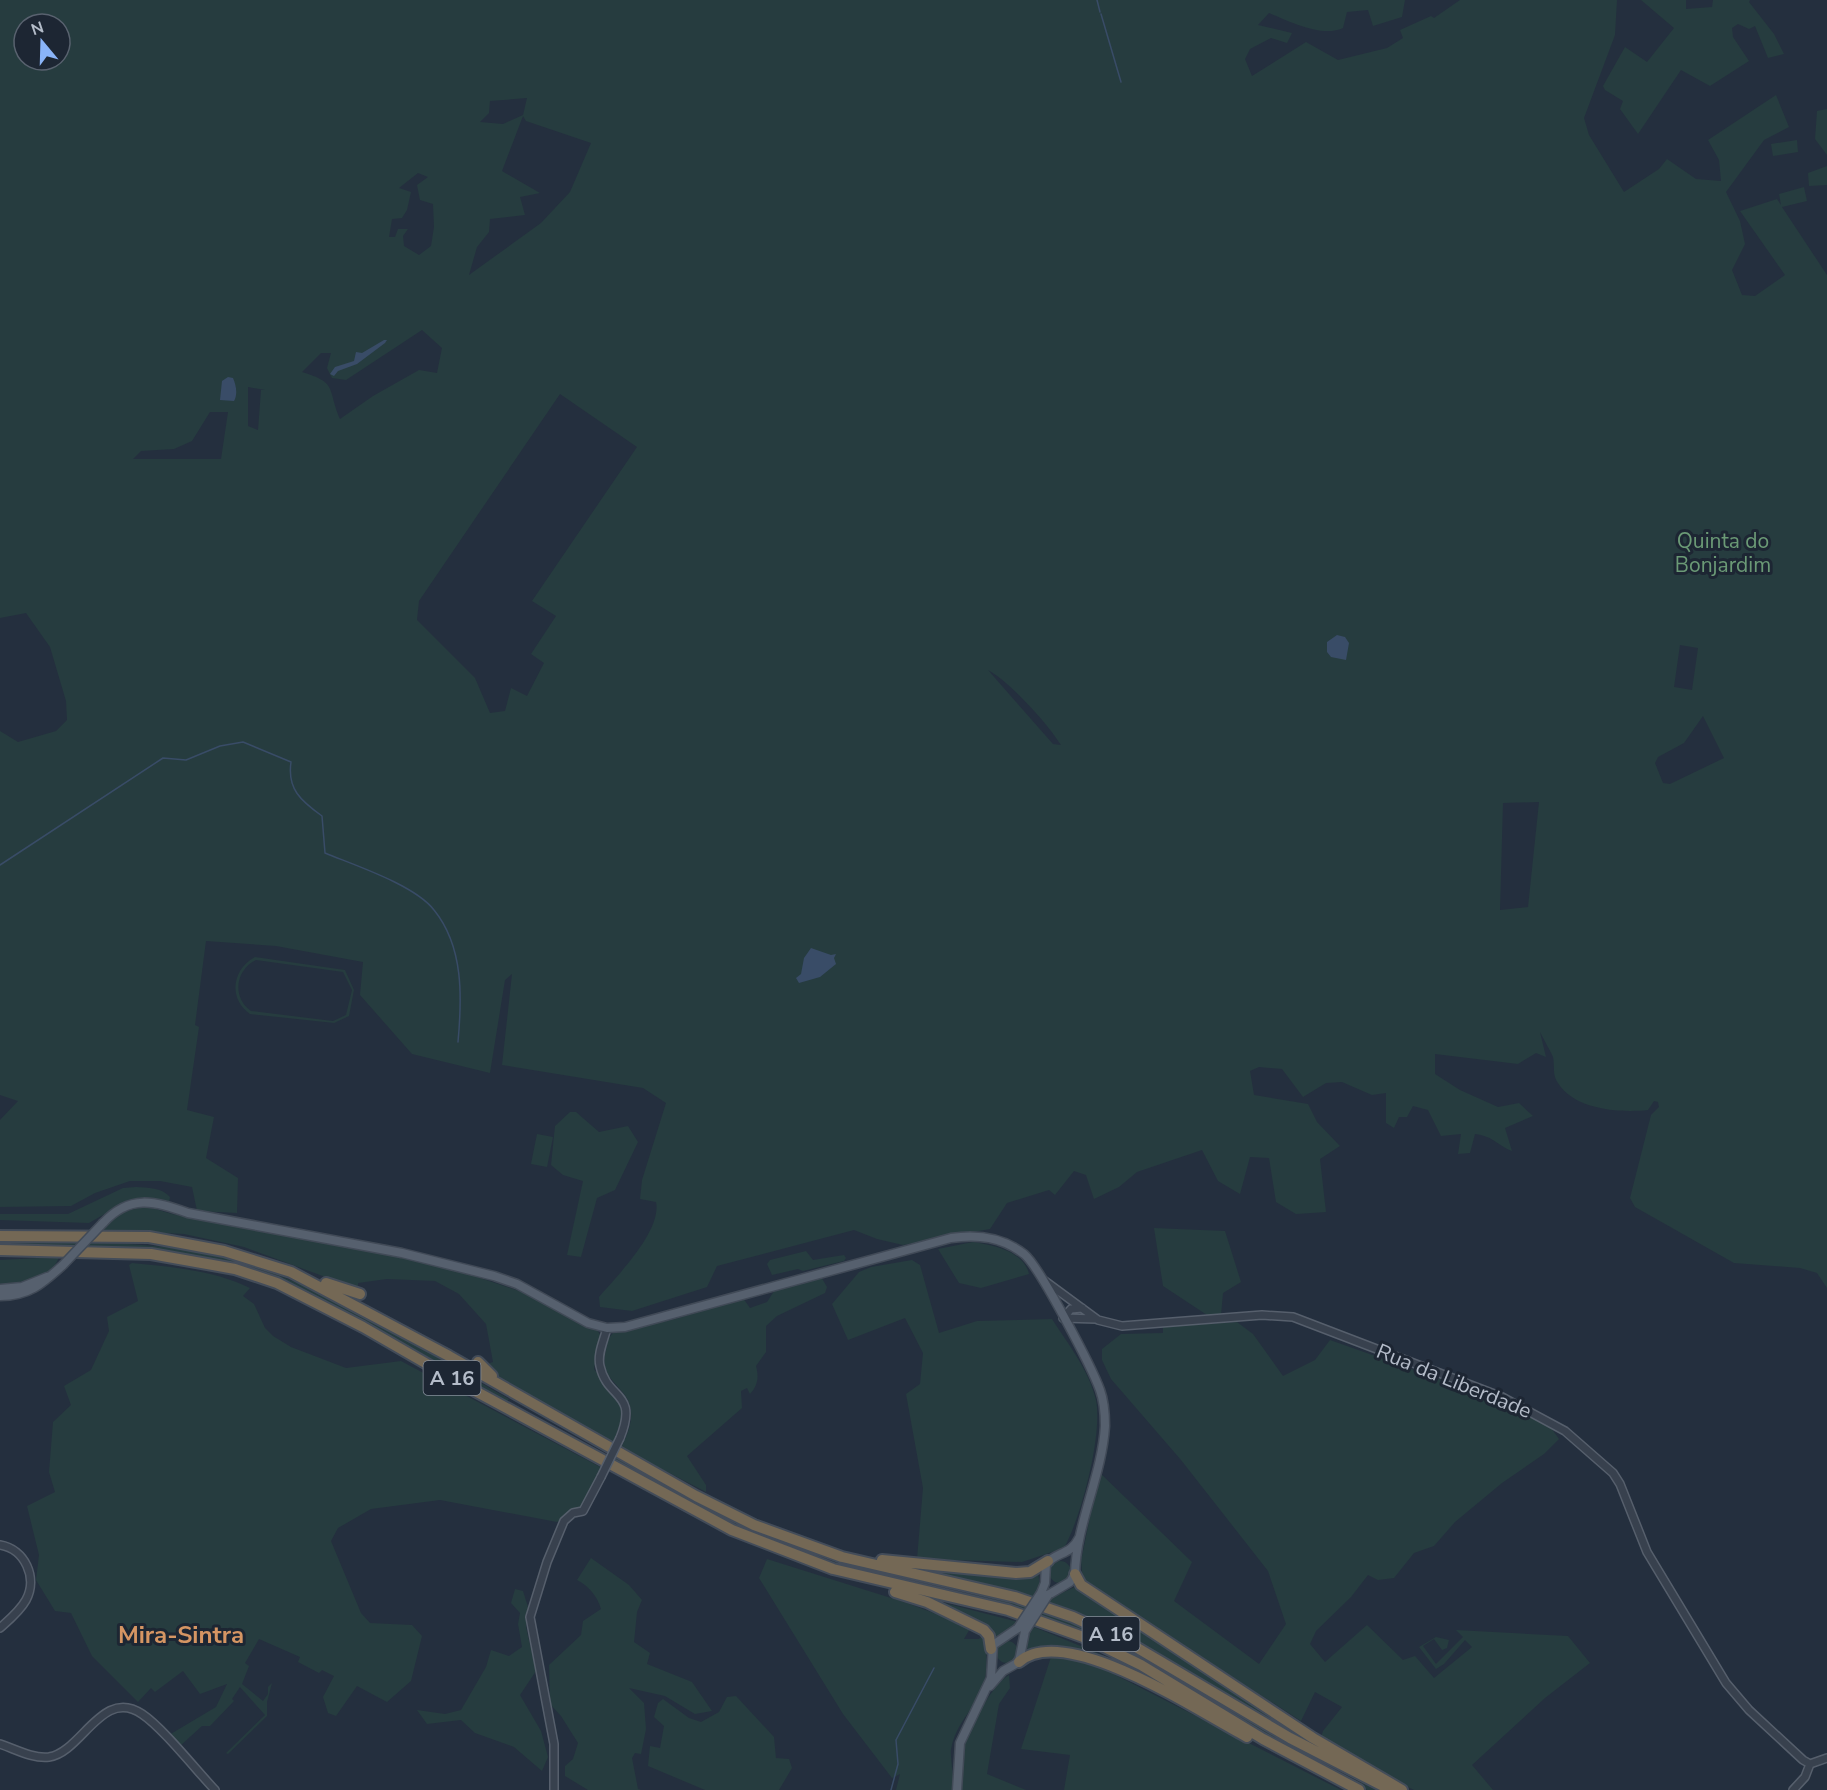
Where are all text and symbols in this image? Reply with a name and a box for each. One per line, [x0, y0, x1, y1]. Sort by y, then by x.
north arrow [12, 12, 72, 72]
text: N [28, 16, 47, 41]
park label: Quinta do Bonjardim [1675, 527, 1771, 579]
street label: Rua da Liberdade [1372, 1337, 1536, 1425]
road number: A 16 [424, 1361, 480, 1395]
road number: A 16 [1082, 1617, 1140, 1651]
district label: Mira-Sintra [118, 1619, 244, 1651]

